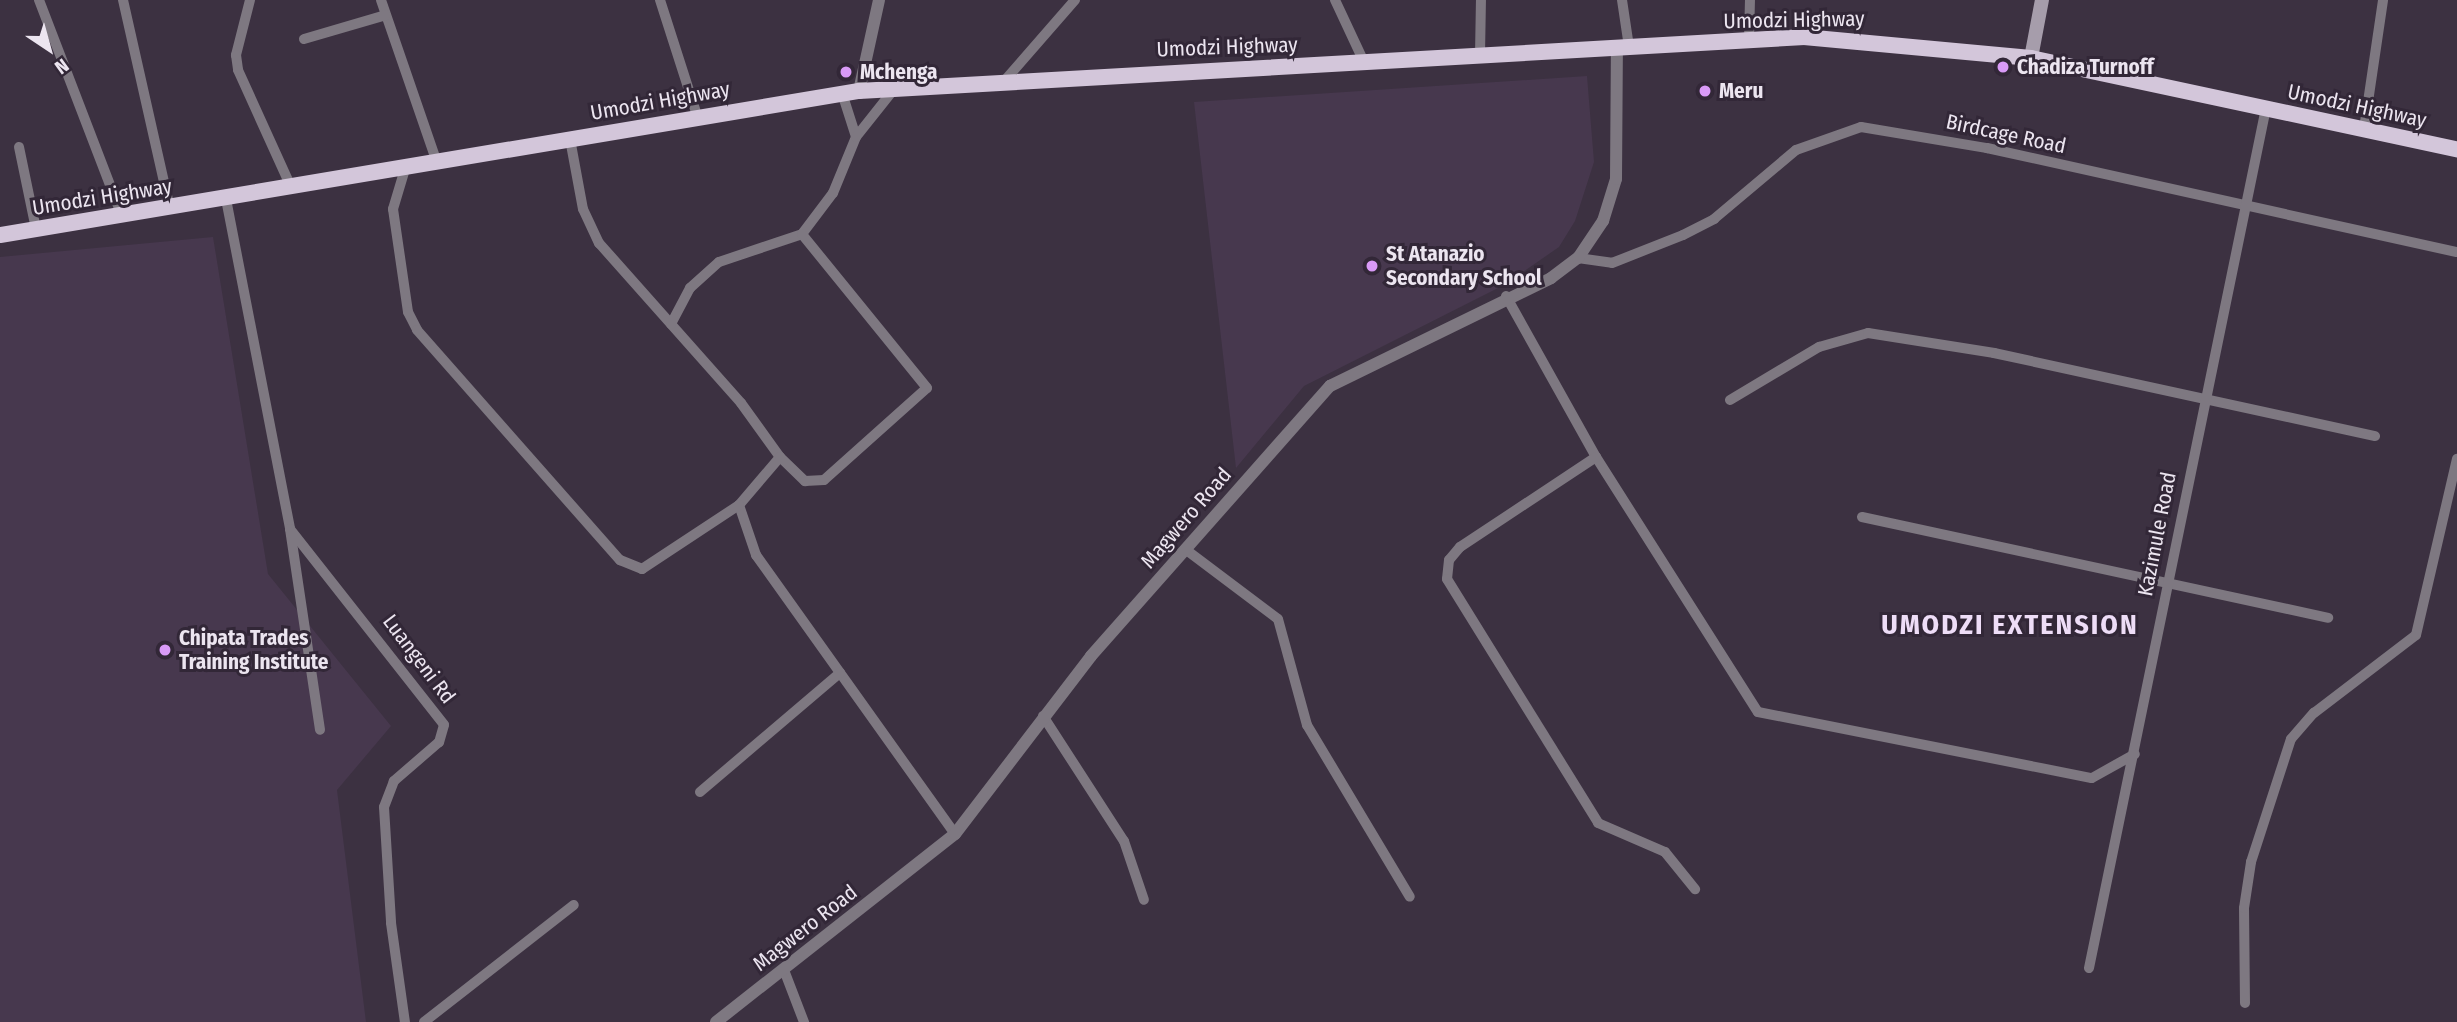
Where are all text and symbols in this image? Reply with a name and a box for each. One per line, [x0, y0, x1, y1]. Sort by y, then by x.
street label: Umodzi Highway [1723, 6, 1865, 34]
north arrow [14, 14, 84, 84]
street label: Umodzi Highway [1156, 32, 1298, 62]
text: N [50, 54, 73, 79]
place label: Chadiza Turnoff [2017, 54, 2154, 80]
place label: Mchenga [860, 59, 937, 85]
marker: Chadiza Turnoff [1995, 59, 2011, 75]
marker: Mchenga [838, 64, 854, 80]
street label: Umodzi Highway [588, 76, 732, 126]
place label: Meru [1719, 78, 1763, 104]
street label: Umodzi Highway [2285, 79, 2429, 133]
marker: Meru [1697, 83, 1713, 99]
street label: Birdcage Road [1944, 109, 2068, 159]
street label: Umodzi Highway [30, 174, 174, 220]
place label: St Atanazio Secondary School [1386, 241, 1542, 291]
marker: St Atanazio Secondary School [1364, 258, 1380, 274]
street label: Magwero Road [1135, 462, 1237, 574]
street label: Kazimule Road [2133, 470, 2181, 598]
district label: UMODZI EXTENSION [1883, 608, 2137, 642]
street label: Luangeni Rd [377, 610, 461, 708]
place label: Chipata Trades Training Institute [179, 625, 328, 675]
marker: Chipata Trades Training Institute [157, 642, 173, 658]
street label: Magwero Road [748, 880, 862, 976]

